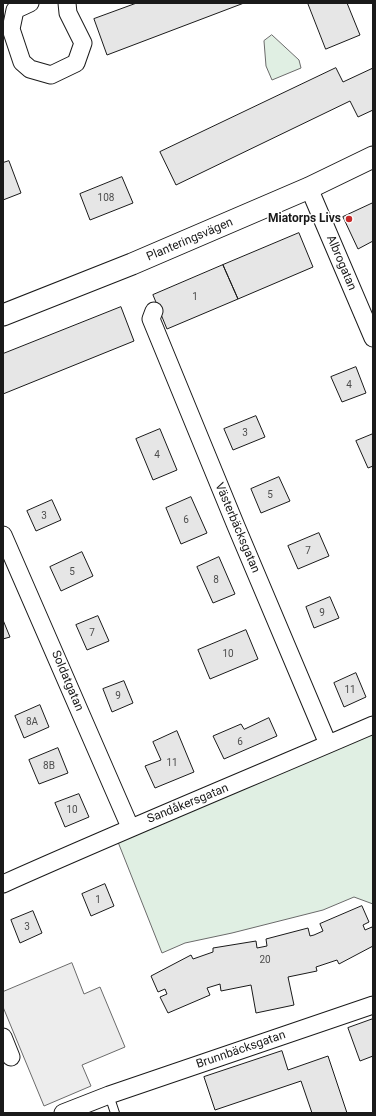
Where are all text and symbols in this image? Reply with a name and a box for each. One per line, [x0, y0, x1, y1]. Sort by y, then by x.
house number: 108 [98, 192, 114, 204]
place label: Miatorps Livs [268, 212, 341, 226]
marker: Miatorps Livs [344, 214, 354, 224]
street label: Planteringsvägen [145, 215, 235, 265]
street label: Albrogatan [323, 233, 359, 293]
house number: 1 [192, 291, 198, 303]
house number: 4 [346, 379, 352, 391]
house number: 3 [242, 427, 248, 439]
house number: 4 [154, 449, 160, 461]
street label: Västerbäcksgatan [211, 481, 263, 575]
house number: 5 [267, 489, 273, 501]
house number: 3 [41, 510, 47, 522]
house number: 6 [183, 514, 189, 526]
house number: 7 [305, 545, 311, 557]
house number: 5 [69, 566, 75, 578]
house number: 8 [213, 574, 219, 586]
house number: 9 [319, 607, 325, 619]
house number: 7 [89, 627, 95, 639]
house number: 10 [222, 648, 234, 660]
street label: Soldatgatan [48, 649, 86, 713]
house number: 11 [344, 684, 356, 696]
house number: 9 [115, 690, 121, 702]
house number: 8A [26, 716, 38, 728]
house number: 6 [237, 736, 243, 748]
house number: 11 [166, 757, 178, 769]
house number: 8B [43, 760, 55, 772]
street label: Sandåkersgatan [145, 781, 231, 827]
house number: 10 [66, 804, 78, 816]
house number: 1 [95, 894, 101, 906]
house number: 3 [24, 921, 30, 933]
house number: 20 [259, 954, 271, 966]
street label: Brunnbäcksgatan [194, 1028, 288, 1072]

